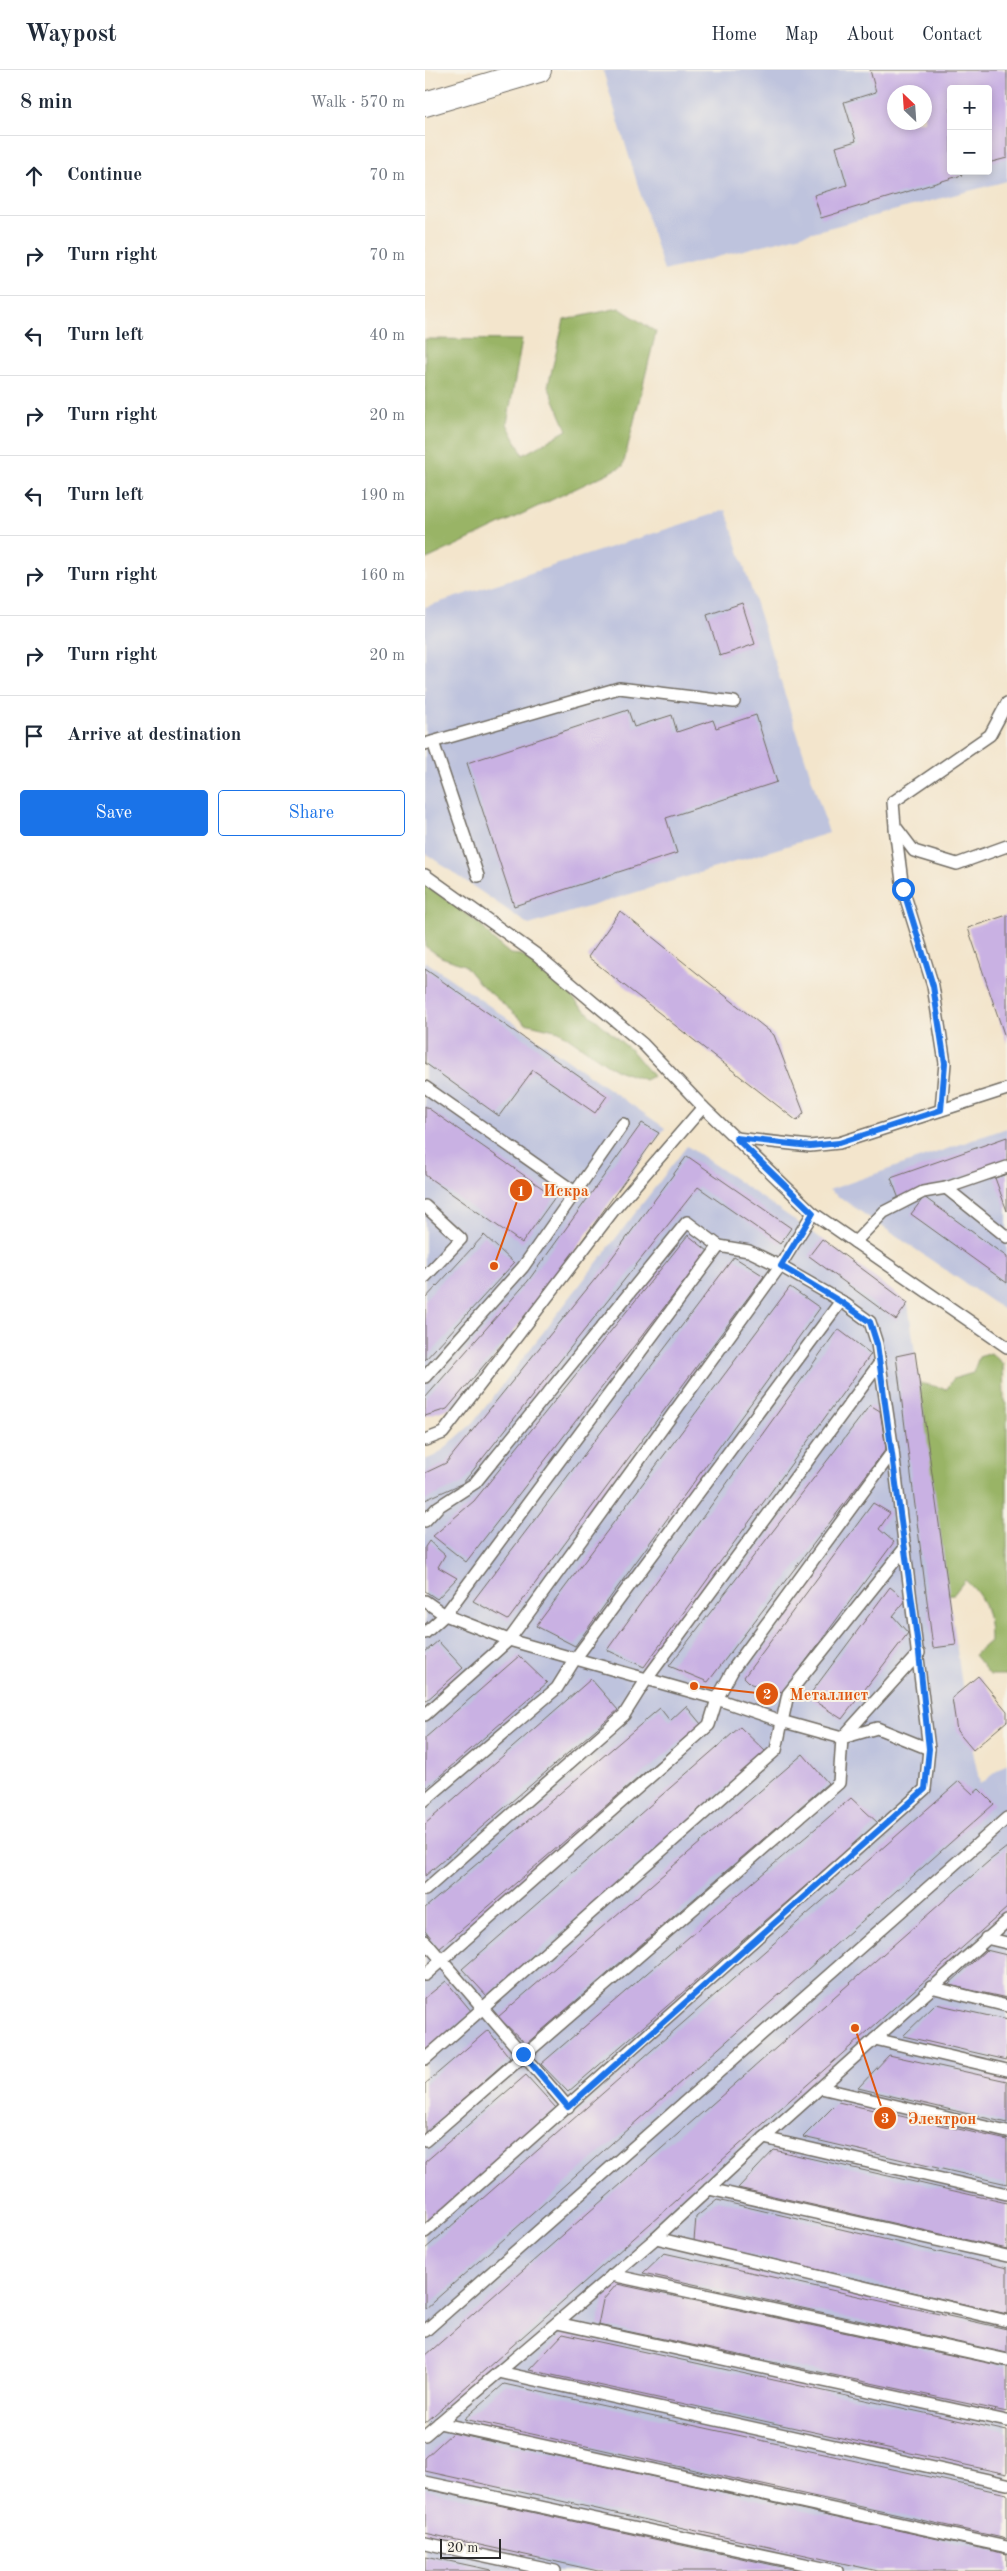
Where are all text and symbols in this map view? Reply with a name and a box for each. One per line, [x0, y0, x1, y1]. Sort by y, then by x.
text: Waypost [25, 23, 117, 47]
text: Home [711, 26, 757, 44]
text: Map [785, 26, 818, 44]
text: About [846, 26, 894, 44]
text: Contact [922, 26, 982, 44]
north arrow [887, 85, 932, 130]
map controls [947, 85, 992, 175]
button: + [947, 85, 992, 130]
text: 8 min [20, 92, 73, 113]
text: Walk · 570 m [310, 95, 405, 111]
button: − [947, 130, 992, 175]
icon: ahead [20, 162, 48, 190]
text: Continue [67, 166, 142, 185]
text: 70 m [369, 168, 405, 184]
icon: right [20, 242, 48, 270]
text: Turn right [67, 246, 157, 265]
text: 70 m [369, 248, 405, 264]
icon: left [20, 322, 48, 350]
text: Turn left [67, 326, 144, 345]
text: 40 m [369, 328, 405, 344]
icon: right [20, 402, 48, 430]
text: Turn right [67, 406, 157, 425]
text: 20 m [369, 408, 405, 424]
icon: left [20, 482, 48, 510]
text: Turn left [67, 486, 144, 505]
text: 190 m [360, 488, 405, 504]
icon: right [20, 562, 48, 590]
text: Turn right [67, 566, 157, 585]
text: 160 m [360, 568, 405, 584]
icon: right [20, 642, 48, 670]
text: Turn right [67, 646, 157, 665]
text: 20 m [369, 648, 405, 664]
icon: arrive [20, 722, 48, 750]
text: Arrive at destination [67, 726, 241, 745]
button: Save [20, 790, 208, 836]
button: Share [218, 790, 405, 836]
route start [892, 878, 915, 901]
callout: Искра [508, 1175, 599, 1206]
text: Искра [543, 1184, 589, 1200]
text: 1 [517, 1185, 525, 1200]
callout: Металлист [755, 1678, 878, 1709]
text: 2 [763, 1688, 771, 1703]
text: Металлист [790, 1688, 869, 1704]
route end [512, 2043, 535, 2066]
callout: Электрон [873, 2103, 986, 2134]
text: 3 [881, 2112, 889, 2127]
text: Электрон [908, 2112, 976, 2128]
scale bar [440, 2536, 501, 2559]
text: 20 m [447, 2541, 478, 2555]

